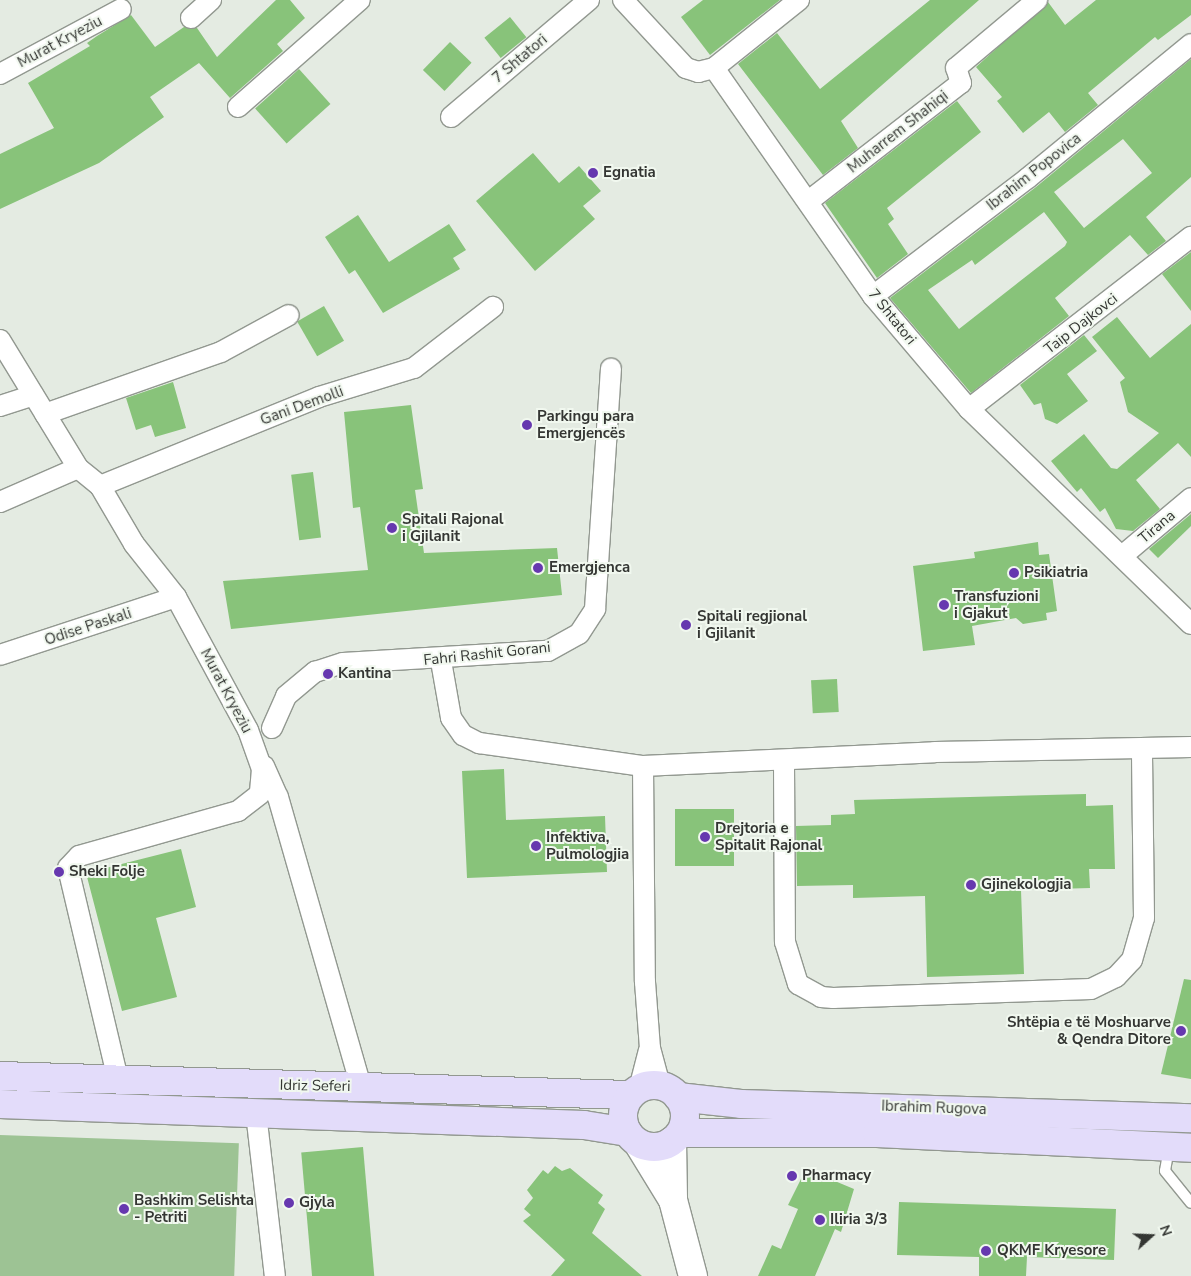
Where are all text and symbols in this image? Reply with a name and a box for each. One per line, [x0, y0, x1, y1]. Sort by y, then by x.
street label: Murat Kryeziu [15, 12, 105, 72]
street label: 7 Shtatori [489, 31, 551, 87]
street label: Muharrem Shahiqi [844, 87, 952, 177]
street label: Ibrahim Popovica [983, 129, 1085, 215]
place label: Egnatia [603, 164, 656, 182]
marker: Egnatia [587, 167, 599, 179]
street label: 7 Shtatori [864, 286, 920, 348]
street label: Taip Dajkovci [1041, 290, 1121, 358]
street label: Gani Demolli [258, 383, 346, 429]
place label: Parkingu para Emergjencës [537, 407, 634, 442]
marker: Parkingu para Emergjencës [521, 419, 533, 431]
street label: Tirana [1135, 507, 1179, 547]
place label: Spitali Rajonal i Gjilanit [402, 510, 504, 545]
marker: Spitali Rajonal i Gjilanit [386, 522, 398, 534]
place label: Emergjenca [549, 559, 630, 577]
marker: Emergjenca [531, 561, 545, 575]
place label: Psikiatria [1024, 564, 1088, 582]
marker: Psikiatria [1008, 567, 1020, 579]
place label: Transfuzioni i Gjakut [954, 587, 1039, 622]
marker: Transfuzioni i Gjakut [938, 599, 950, 611]
street label: Odise Paskali [42, 604, 134, 650]
place label: Spitali regjional i Gjilanit [697, 607, 807, 642]
marker: Spitali regjional i Gjilanit [679, 618, 693, 632]
street label: Fahri Rashit Gorani [422, 638, 552, 670]
street label: Murat Kryeziu [196, 646, 256, 736]
place label: Kantina [338, 665, 392, 683]
marker: Kantina [322, 668, 334, 680]
place label: Drejtoria e Spitalit Rajonal [715, 819, 822, 854]
place label: Infektiva, Pulmologjia [546, 828, 629, 863]
marker: Drejtoria e Spitalit Rajonal [699, 831, 711, 843]
marker: Infektiva, Pulmologjia [530, 840, 542, 852]
place label: Sheki Folje [69, 863, 145, 881]
marker: Sheki Folje [53, 866, 65, 878]
place label: Gjinekologjia [981, 876, 1072, 894]
marker: Gjinekologjia [965, 879, 977, 891]
place label: Shtëpia e të Moshuarve & Qendra Ditore [1007, 1013, 1171, 1048]
marker: Shtëpia e të Moshuarve & Qendra Ditore [1175, 1025, 1187, 1037]
street label: Idriz Seferi [279, 1076, 351, 1096]
street label: Ibrahim Rugova [881, 1097, 987, 1119]
place label: Pharmacy [802, 1167, 871, 1185]
marker: Pharmacy [786, 1170, 798, 1182]
place label: Bashkim Selishta - Petriti [134, 1191, 254, 1226]
place label: Gjyla [299, 1194, 335, 1212]
marker: Gjyla [283, 1197, 295, 1209]
marker: Bashkim Selishta - Petriti [118, 1203, 130, 1215]
place label: Iliria 3/3 [830, 1211, 887, 1229]
north arrow [1126, 1211, 1176, 1261]
marker: Iliria 3/3 [814, 1214, 826, 1226]
text: N [1155, 1223, 1176, 1239]
place label: QKMF Kryesore [997, 1242, 1106, 1260]
marker: QKMF Kryesore [979, 1244, 993, 1258]

